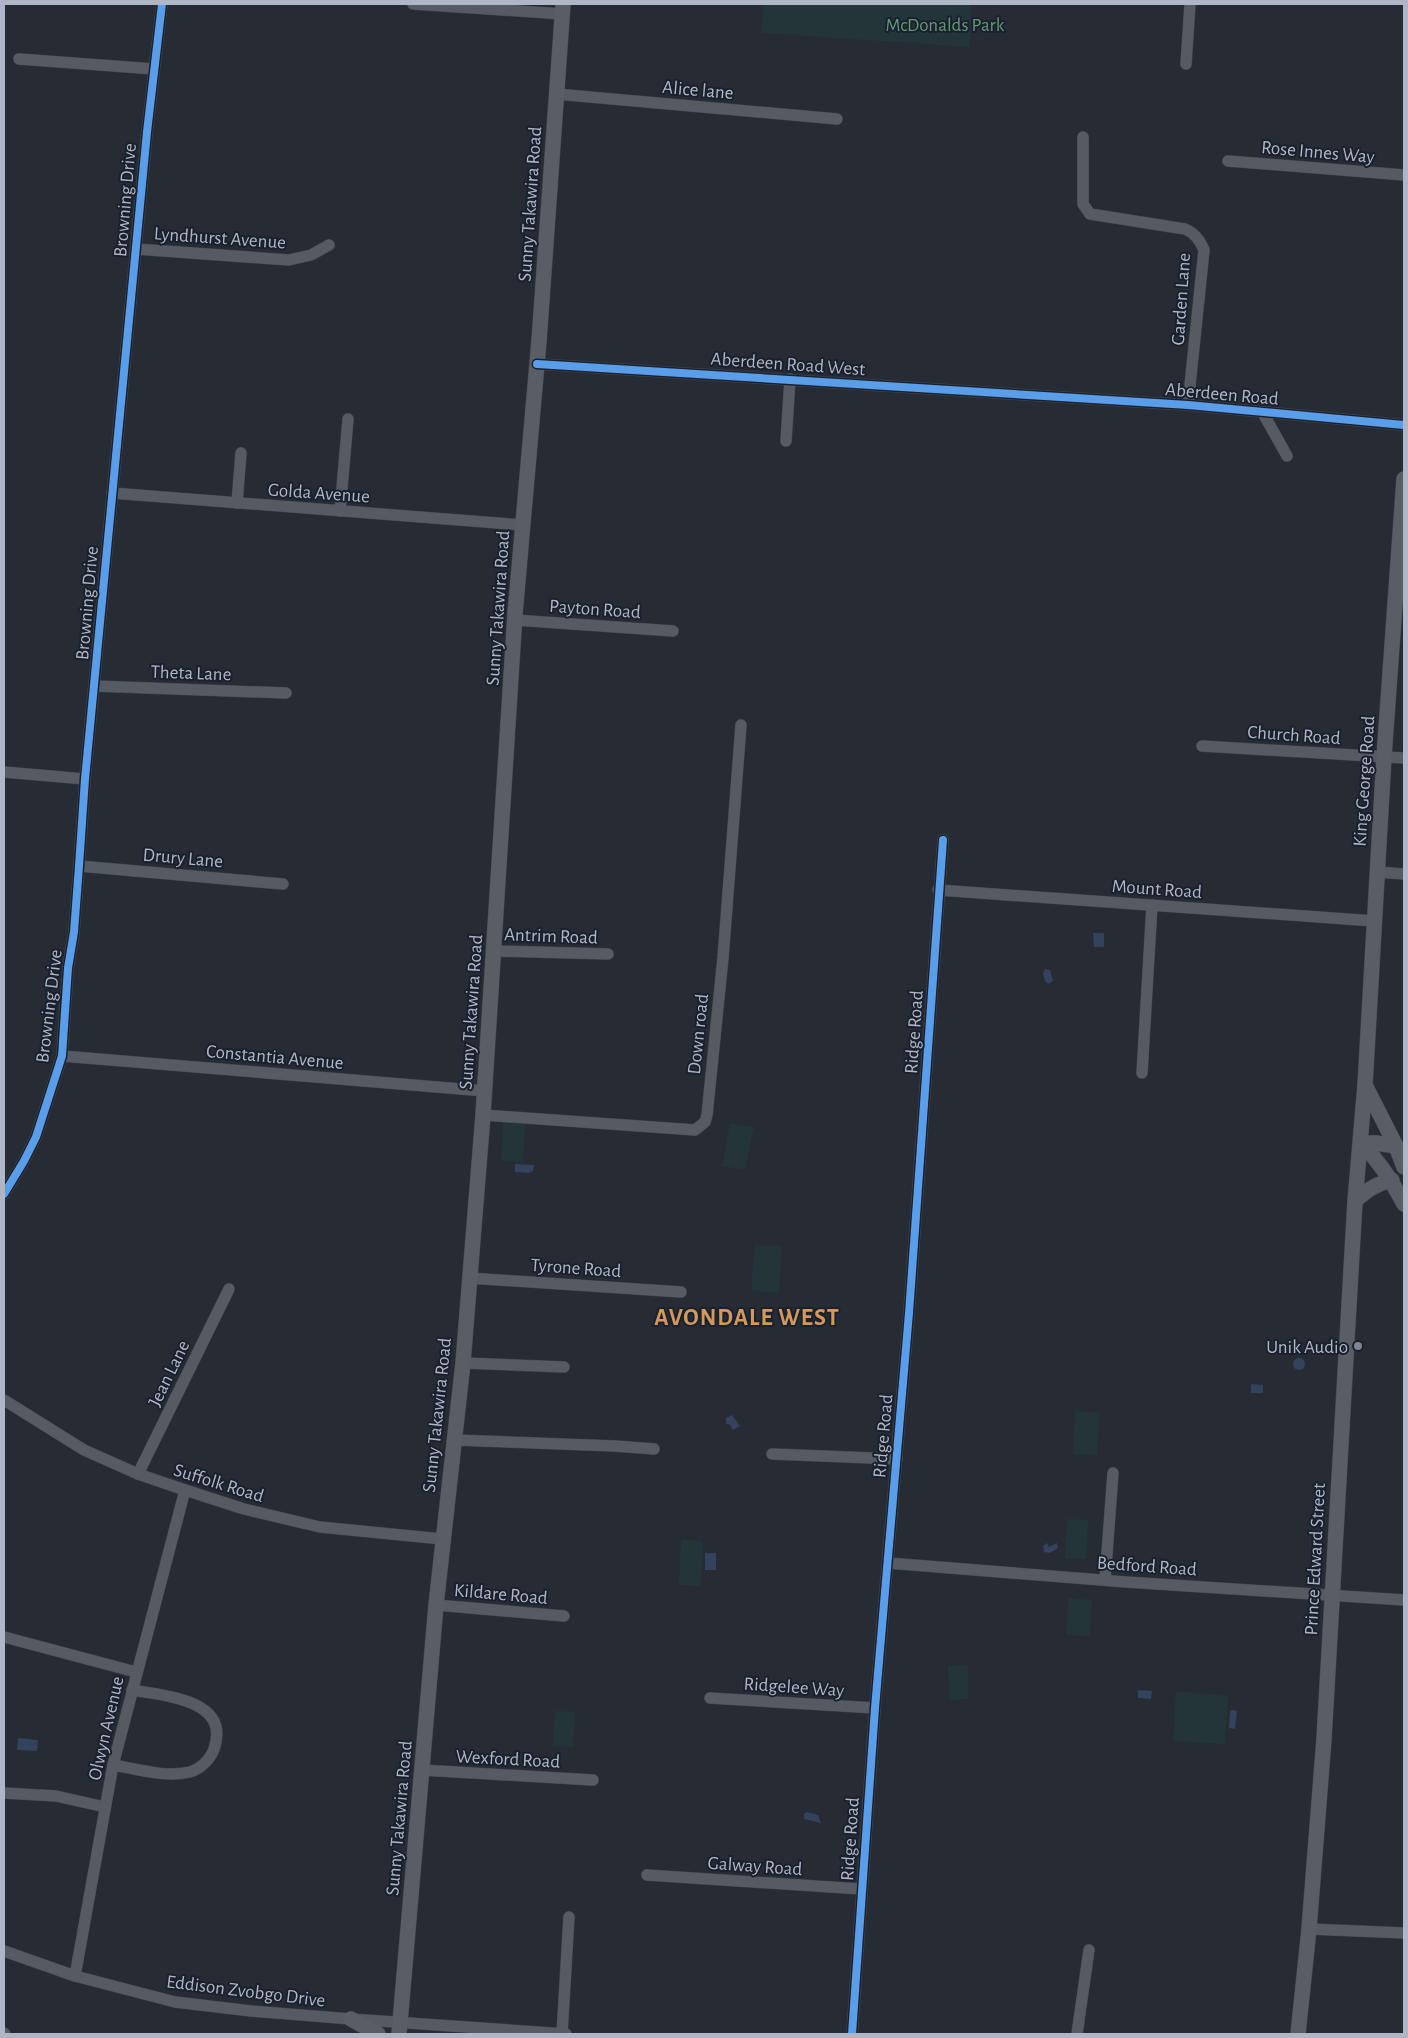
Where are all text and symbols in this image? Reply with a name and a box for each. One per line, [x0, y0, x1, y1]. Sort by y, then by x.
park label: McDonalds Park [886, 16, 1005, 35]
street label: Alice lane [662, 78, 734, 103]
street label: Sunny Takawira Road [516, 126, 545, 282]
street label: Rose Innes Way [1260, 138, 1375, 167]
street label: Browning Drive [111, 142, 140, 258]
street label: Lyndhurst Avenue [153, 224, 287, 253]
street label: Garden Lane [1169, 252, 1194, 346]
street label: Aberdeen Road West [710, 350, 866, 379]
street label: Aberdeen Road [1164, 380, 1279, 409]
street label: Golda Avenue [267, 480, 371, 507]
street label: Sunny Takawira Road [484, 530, 513, 686]
street label: Browning Drive [73, 545, 102, 661]
street label: Payton Road [548, 597, 641, 622]
street label: Theta Lane [150, 663, 232, 684]
street label: King George Road [1350, 715, 1379, 847]
street label: Church Road [1247, 723, 1341, 748]
street label: Drury Lane [142, 846, 224, 871]
street label: Mount Road [1111, 877, 1203, 902]
street label: Antrim Road [504, 925, 598, 948]
street label: Sunny Takawira Road [457, 934, 486, 1090]
street label: Browning Drive [33, 948, 66, 1064]
street label: Ridge Road [902, 989, 927, 1075]
street label: Down road [685, 993, 712, 1075]
street label: Constantia Avenue [205, 1042, 344, 1073]
street label: Tyrone Road [530, 1256, 622, 1281]
district label: AVONDALE WEST [654, 1306, 840, 1330]
street label: Sunny Takawira Road [420, 1337, 455, 1493]
street label: Jean Lane [145, 1338, 193, 1410]
place label: Unik Audio [1266, 1338, 1348, 1357]
marker: Unik Audio [1352, 1340, 1364, 1352]
street label: Ridge Road [870, 1393, 897, 1479]
street label: Suffolk Road [171, 1461, 266, 1506]
street label: Prince Edward Street [1302, 1482, 1329, 1636]
street label: Bedford Road [1096, 1554, 1198, 1579]
street label: Kildare Road [453, 1581, 549, 1608]
street label: Ridgelee Way [743, 1674, 845, 1700]
street label: Olwyn Avenue [85, 1675, 128, 1782]
street label: Sunny Takawira Road [383, 1740, 416, 1896]
street label: Wexford Road [455, 1747, 561, 1772]
street label: Ridge Road [838, 1796, 863, 1882]
street label: Galway Road [707, 1854, 803, 1879]
street label: Eddison Zvobgo Drive [165, 1972, 326, 2011]

